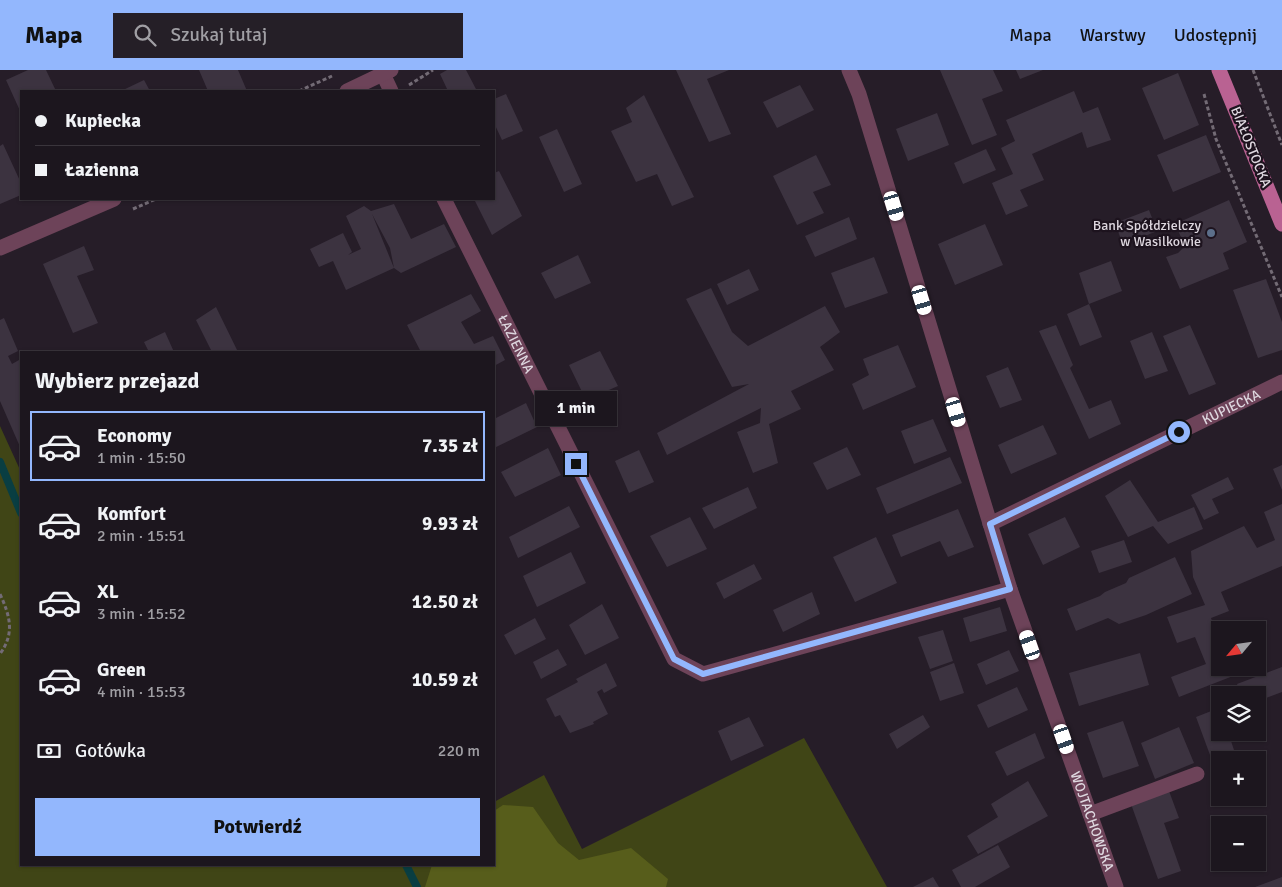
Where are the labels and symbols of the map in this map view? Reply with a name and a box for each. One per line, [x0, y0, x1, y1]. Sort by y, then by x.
street label: BIAŁOSTOCKA [1227, 104, 1275, 190]
car [882, 189, 905, 223]
place label: Bank Spółdzielczy w Wasilkowie [1093, 217, 1201, 250]
marker: Bank Spółdzielczy w Wasilkowie [1205, 227, 1217, 239]
car [910, 283, 933, 317]
street label: ŁAZIENNA [495, 312, 538, 376]
street label: KUPIECKA [1199, 385, 1263, 428]
callout: 1 min [535, 392, 617, 426]
car [944, 395, 967, 429]
route start [1168, 421, 1190, 443]
route end [565, 453, 587, 475]
north arrow [1211, 621, 1266, 676]
car [1018, 628, 1041, 662]
car [1052, 722, 1075, 756]
street label: WOJTACHOWSKA [1067, 769, 1118, 874]

